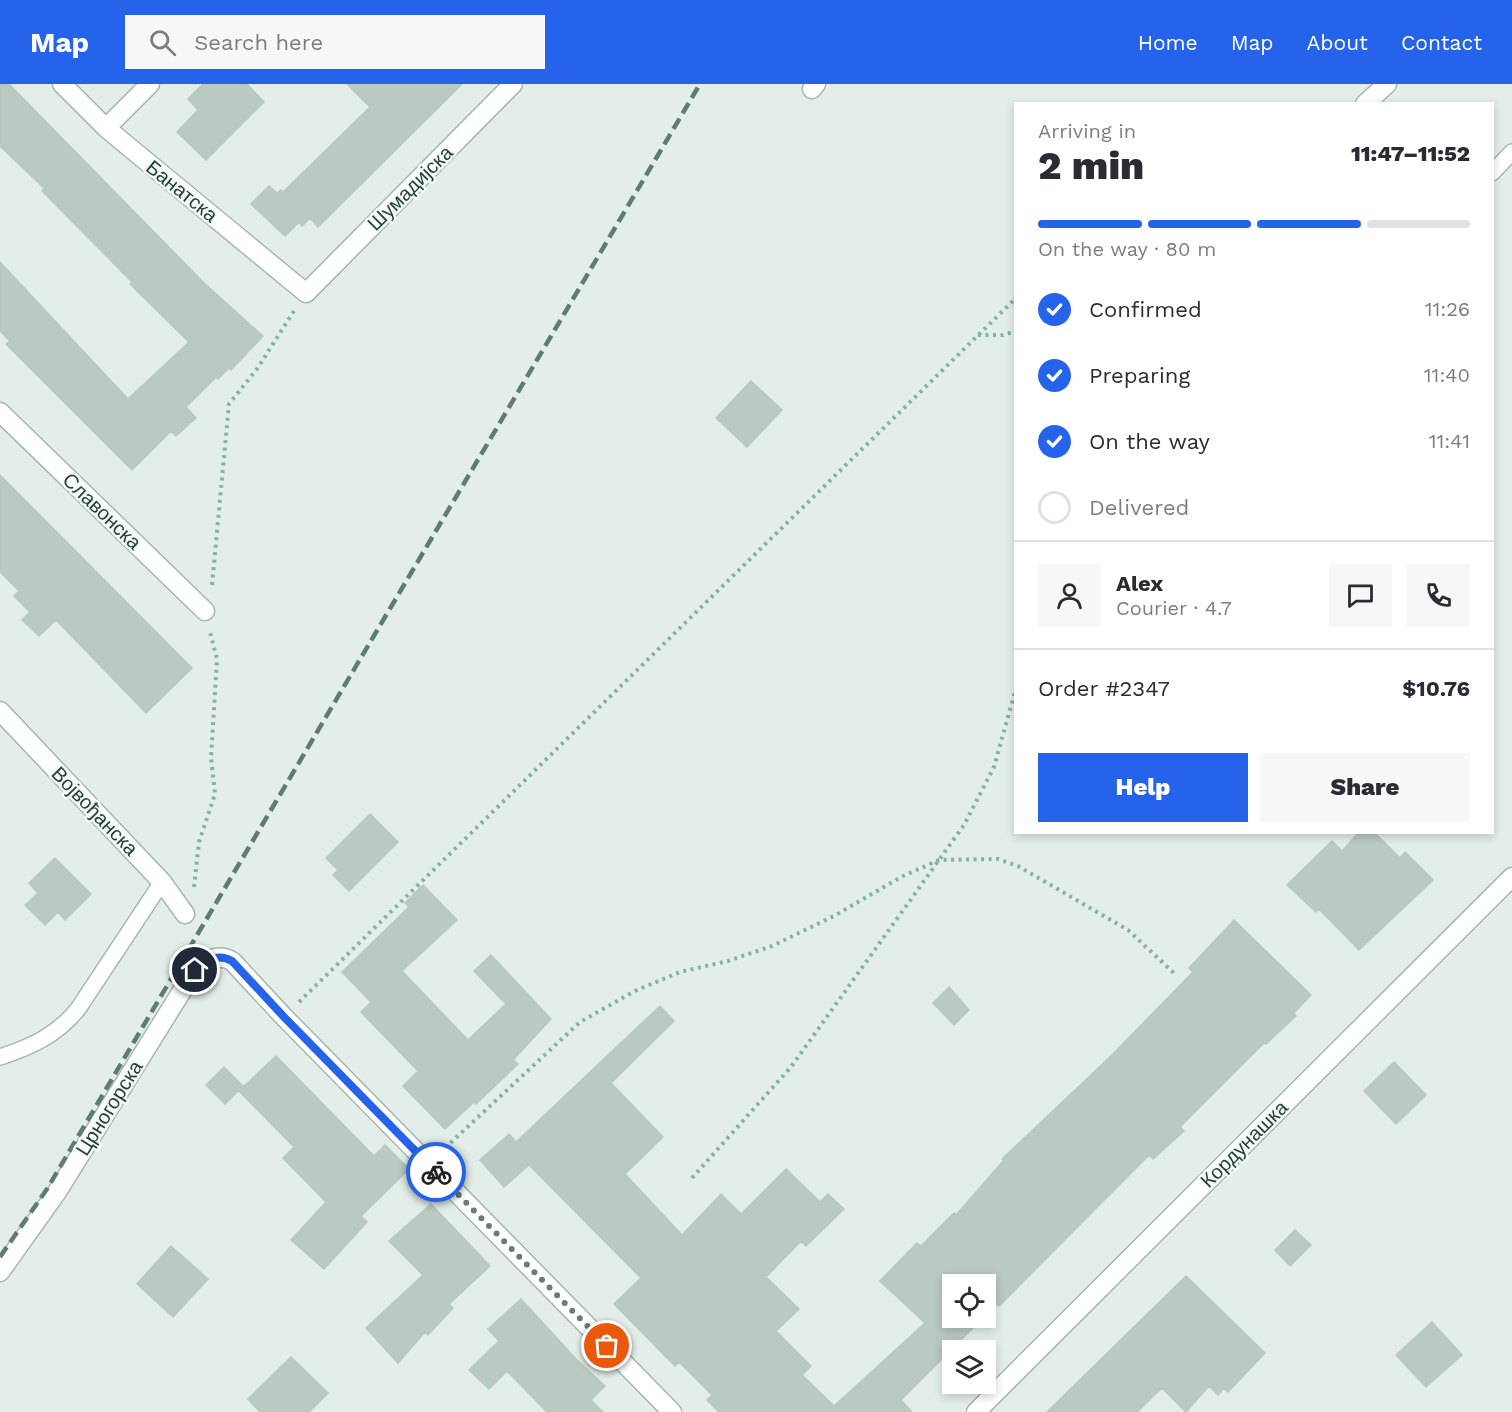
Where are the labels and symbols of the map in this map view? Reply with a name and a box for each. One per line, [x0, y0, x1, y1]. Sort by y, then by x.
street label: Шумадијска [362, 140, 458, 236]
street label: Банатска [141, 155, 223, 228]
street label: Славонска [58, 468, 147, 555]
street label: Војвођанска [47, 762, 144, 861]
pin [169, 944, 220, 995]
street label: Црногорска [70, 1055, 148, 1160]
street label: Кордунашка [1195, 1095, 1293, 1193]
courier [406, 1142, 466, 1202]
pin [581, 1320, 632, 1371]

